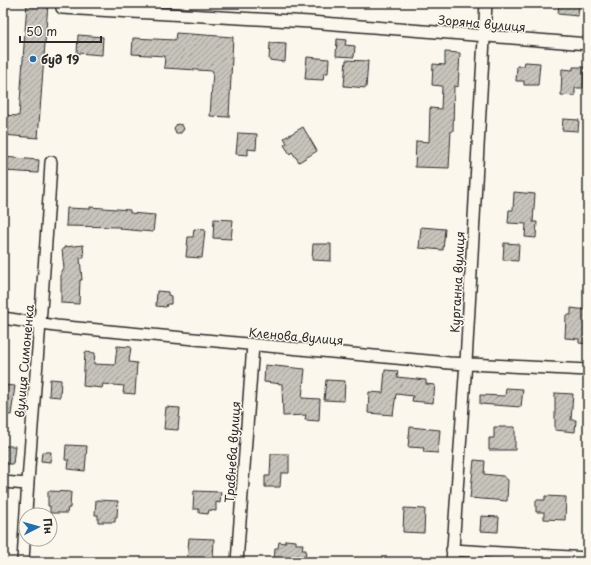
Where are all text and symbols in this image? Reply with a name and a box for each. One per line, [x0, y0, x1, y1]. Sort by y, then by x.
street label: Зоряна вулиця [437, 10, 527, 36]
scale bar [20, 18, 101, 44]
text: 50 m [26, 22, 57, 40]
place label: буд 19 [41, 50, 79, 68]
marker: буд 19 [28, 54, 38, 64]
street label: Курганна вулиця [445, 231, 469, 333]
street label: вулиця Симоненка [10, 303, 38, 418]
street label: Кленова вулиця [248, 323, 344, 349]
street label: Травнева вулиця [219, 401, 245, 503]
north arrow [18, 507, 58, 547]
text: Пн [39, 517, 58, 535]

